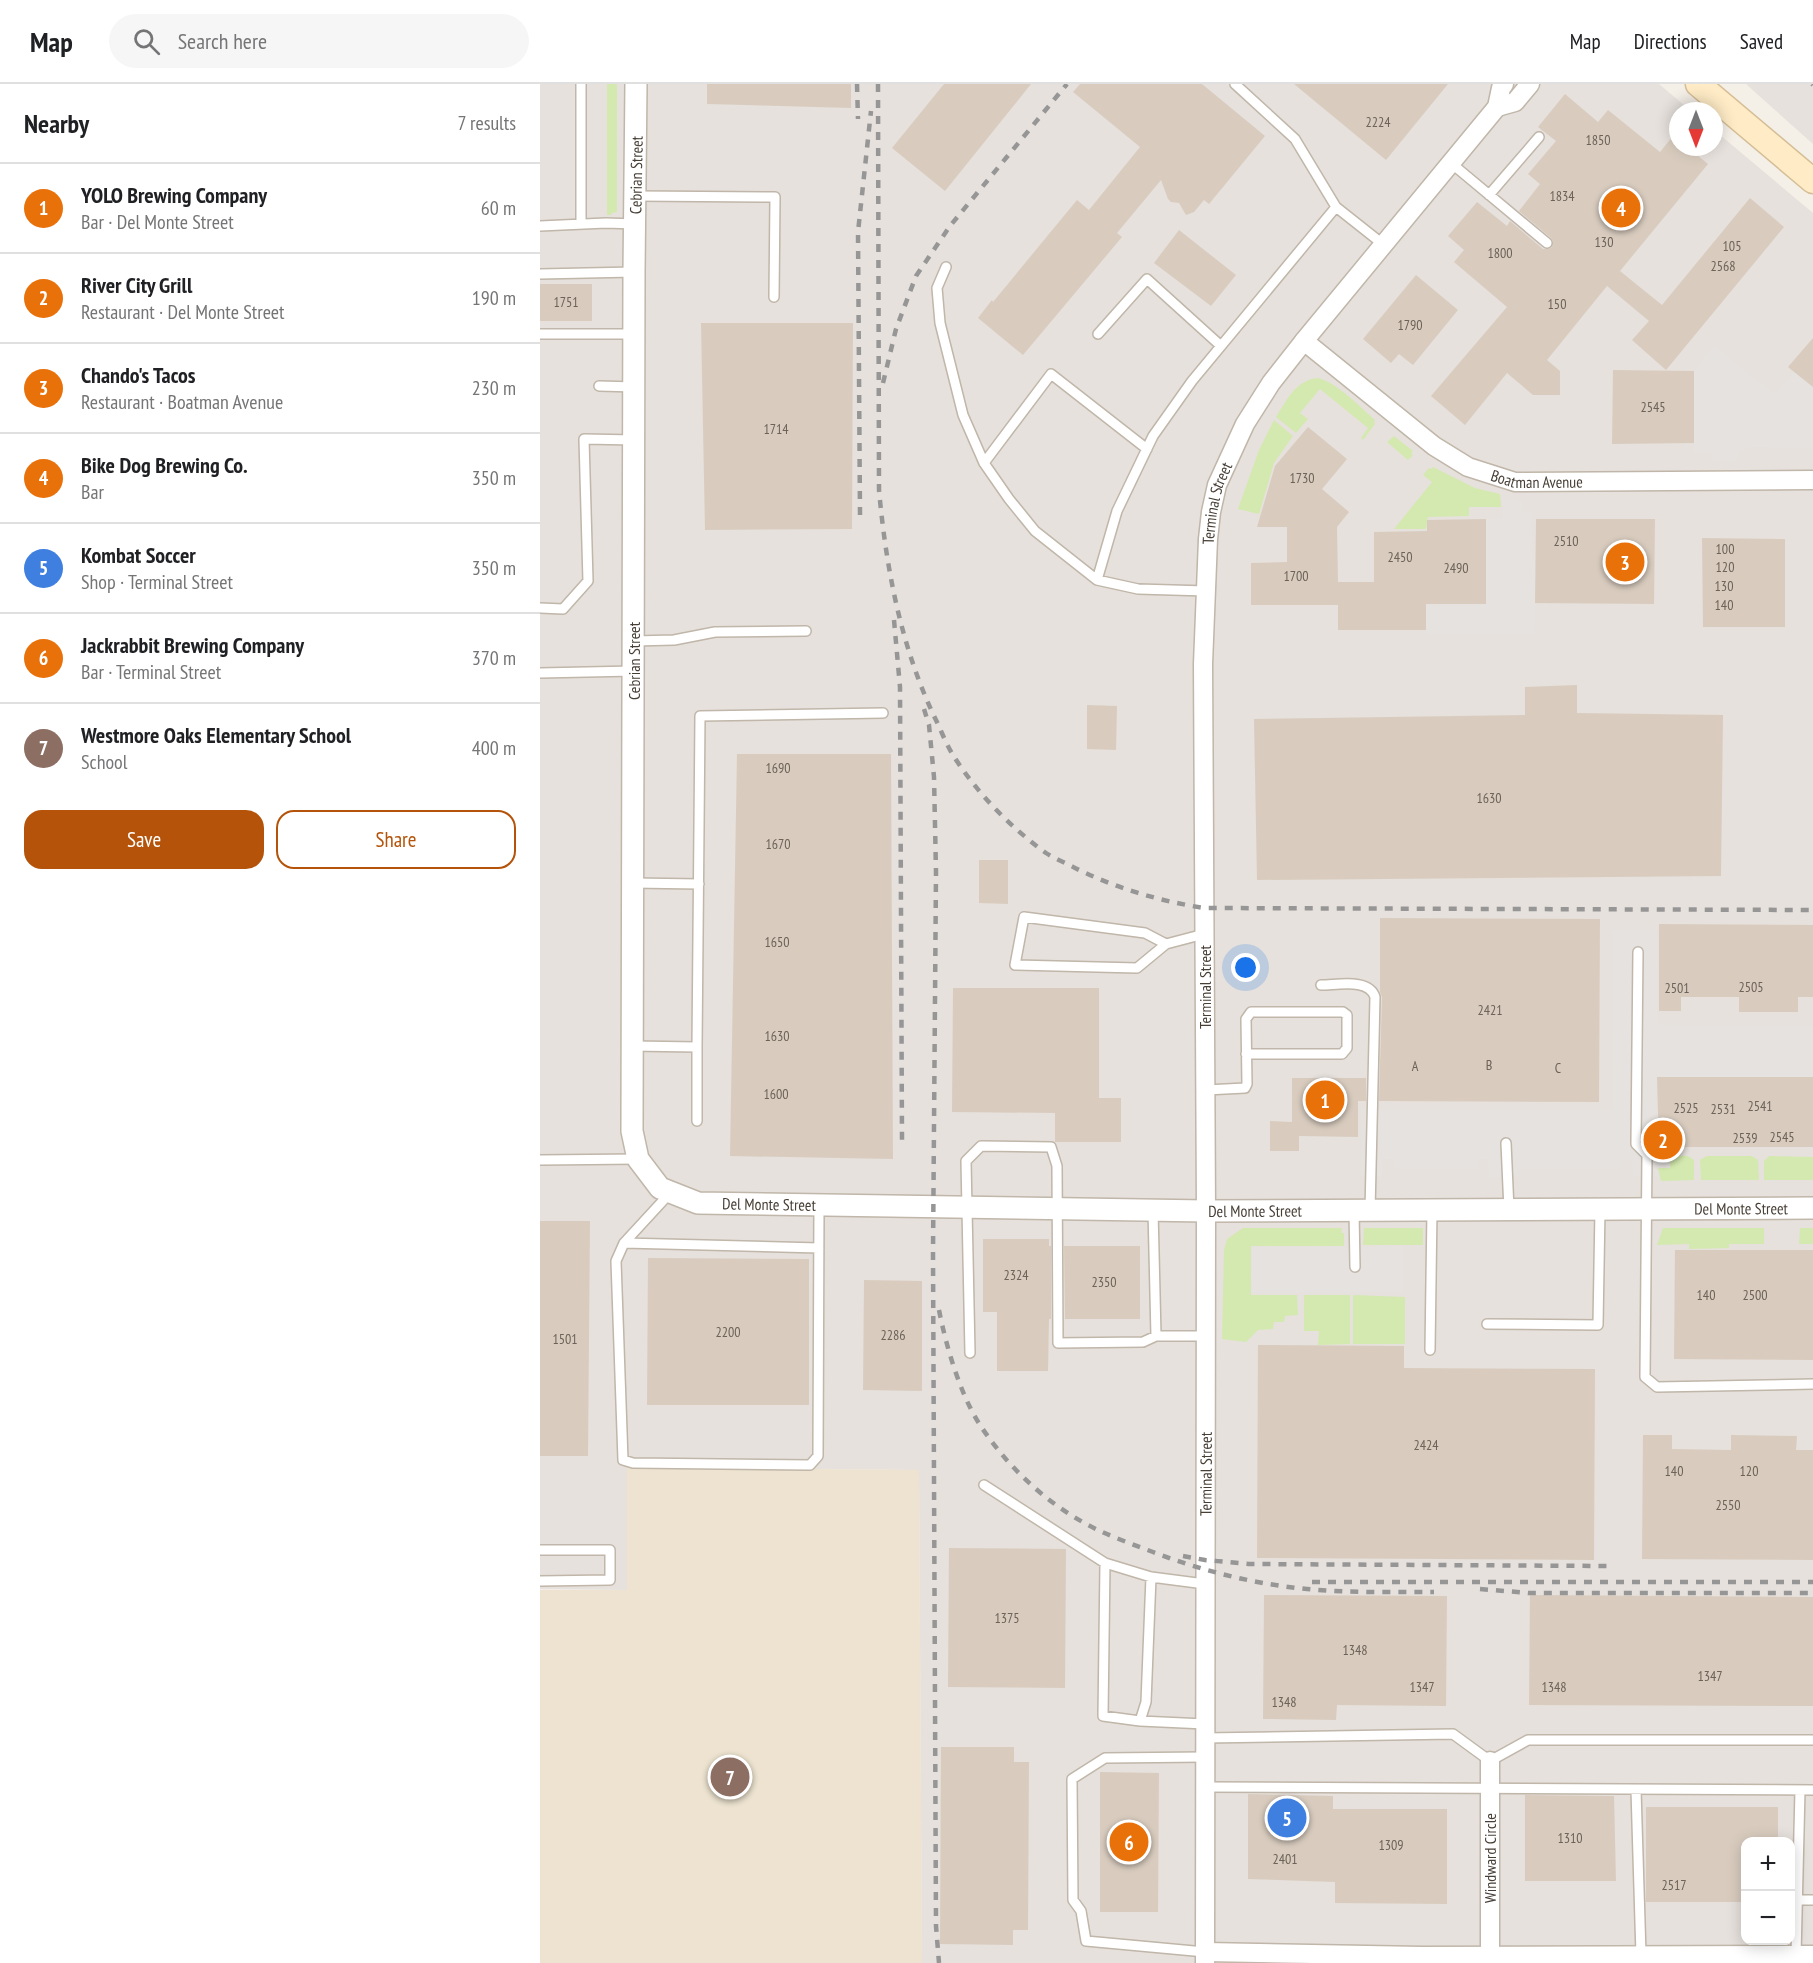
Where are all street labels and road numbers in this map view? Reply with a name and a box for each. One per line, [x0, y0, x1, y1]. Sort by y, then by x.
street label: Cebrian Street [625, 135, 647, 214]
street label: Terminal Street [1198, 458, 1236, 545]
street label: Boatman Avenue [1488, 465, 1583, 492]
street label: Cebrian Street [624, 621, 644, 700]
street label: Terminal Street [1195, 944, 1215, 1029]
street label: Del Monte Street [722, 1193, 817, 1215]
street label: Del Monte Street [1694, 1198, 1789, 1219]
street label: Del Monte Street [1208, 1201, 1303, 1221]
street label: Terminal Street [1196, 1431, 1216, 1516]
street label: Windward Circle [1480, 1813, 1500, 1903]

